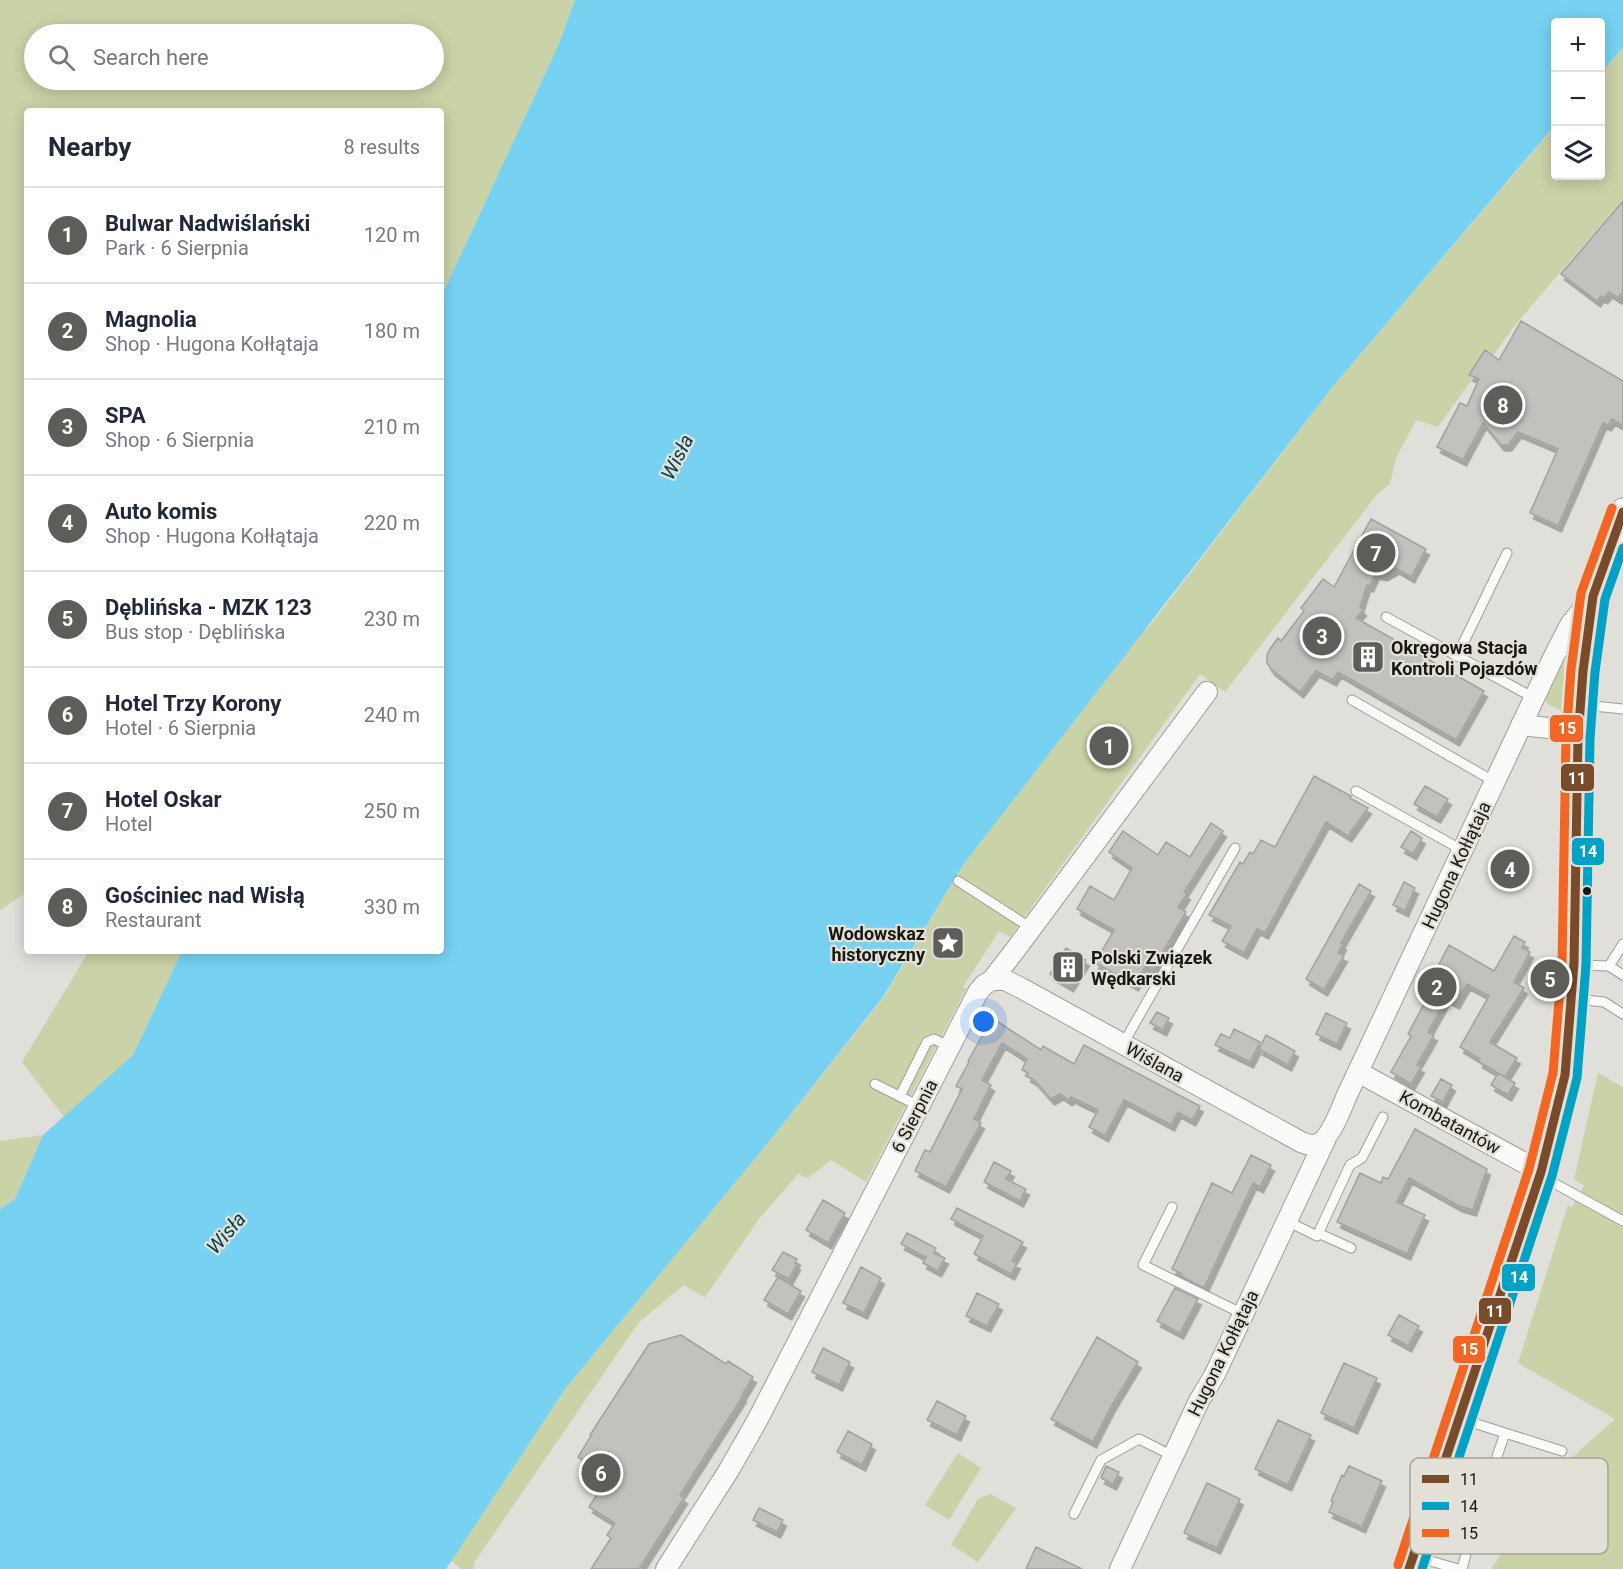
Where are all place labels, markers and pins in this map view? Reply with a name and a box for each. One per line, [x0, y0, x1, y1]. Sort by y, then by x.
pin: 8 [1484, 382, 1522, 428]
pin: 7 [1356, 530, 1396, 576]
pin: 3 [1302, 614, 1342, 658]
place label: Okręgowa Stacja Kontroli Pojazdów [1391, 637, 1538, 679]
building icon: Okręgowa Stacja Kontroli Pojazdów [1350, 639, 1386, 675]
pin: 1 [1090, 724, 1128, 768]
pin: 4 [1490, 846, 1530, 892]
unlabelled marker [1581, 885, 1593, 897]
place label: Wodowskaz historyczny [828, 923, 926, 965]
place icon: Wodowskaz historyczny [930, 925, 966, 961]
place label: Polski Związek Wędkarski [1091, 947, 1213, 989]
building icon: Polski Związek Wędkarski [1050, 949, 1086, 985]
pin: 5 [1530, 956, 1570, 1002]
pin: 2 [1418, 964, 1456, 1010]
pin: 6 [582, 1450, 620, 1496]

